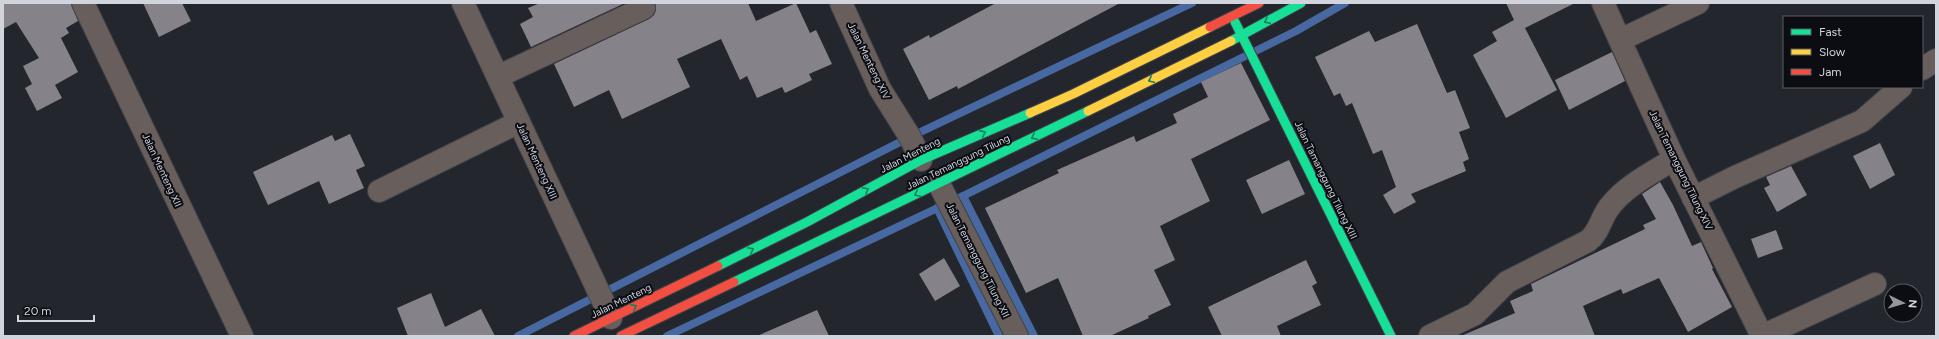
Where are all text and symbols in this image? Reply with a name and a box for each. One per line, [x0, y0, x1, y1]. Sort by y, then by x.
one-way arrow [1264, 16, 1271, 24]
legend [1783, 16, 1923, 88]
street label: Jalan Menteng XIV [845, 20, 893, 102]
text: Fast [1819, 25, 1842, 39]
text: Slow [1819, 45, 1846, 59]
text: Jam [1819, 65, 1842, 79]
one-way arrow [1148, 75, 1156, 83]
street label: Jalan Temanggung Tilung XIV [1646, 108, 1716, 232]
street label: Jalan Tamanggung Tilung XIII [1292, 119, 1360, 241]
street label: Jalan Menteng XIII [514, 121, 560, 201]
one-way arrow [979, 130, 987, 138]
street label: Jalan Menteng XII [139, 131, 185, 209]
street label: Jalan Temanggung Tilung [904, 131, 1012, 193]
one-way arrow [1031, 132, 1039, 140]
street label: Jalan Menteng [878, 134, 942, 176]
one-way arrow [862, 187, 870, 194]
one-way arrow [914, 189, 922, 197]
street label: Jalan Temanggung Tilung XII [943, 200, 1013, 320]
one-way arrow [747, 247, 754, 255]
street label: Jalan Menteng [589, 281, 654, 321]
north arrow [1883, 283, 1923, 323]
scale bar [18, 297, 94, 323]
text: N [1906, 299, 1919, 309]
text: 20 m [24, 304, 52, 318]
one-way arrow [630, 304, 638, 312]

